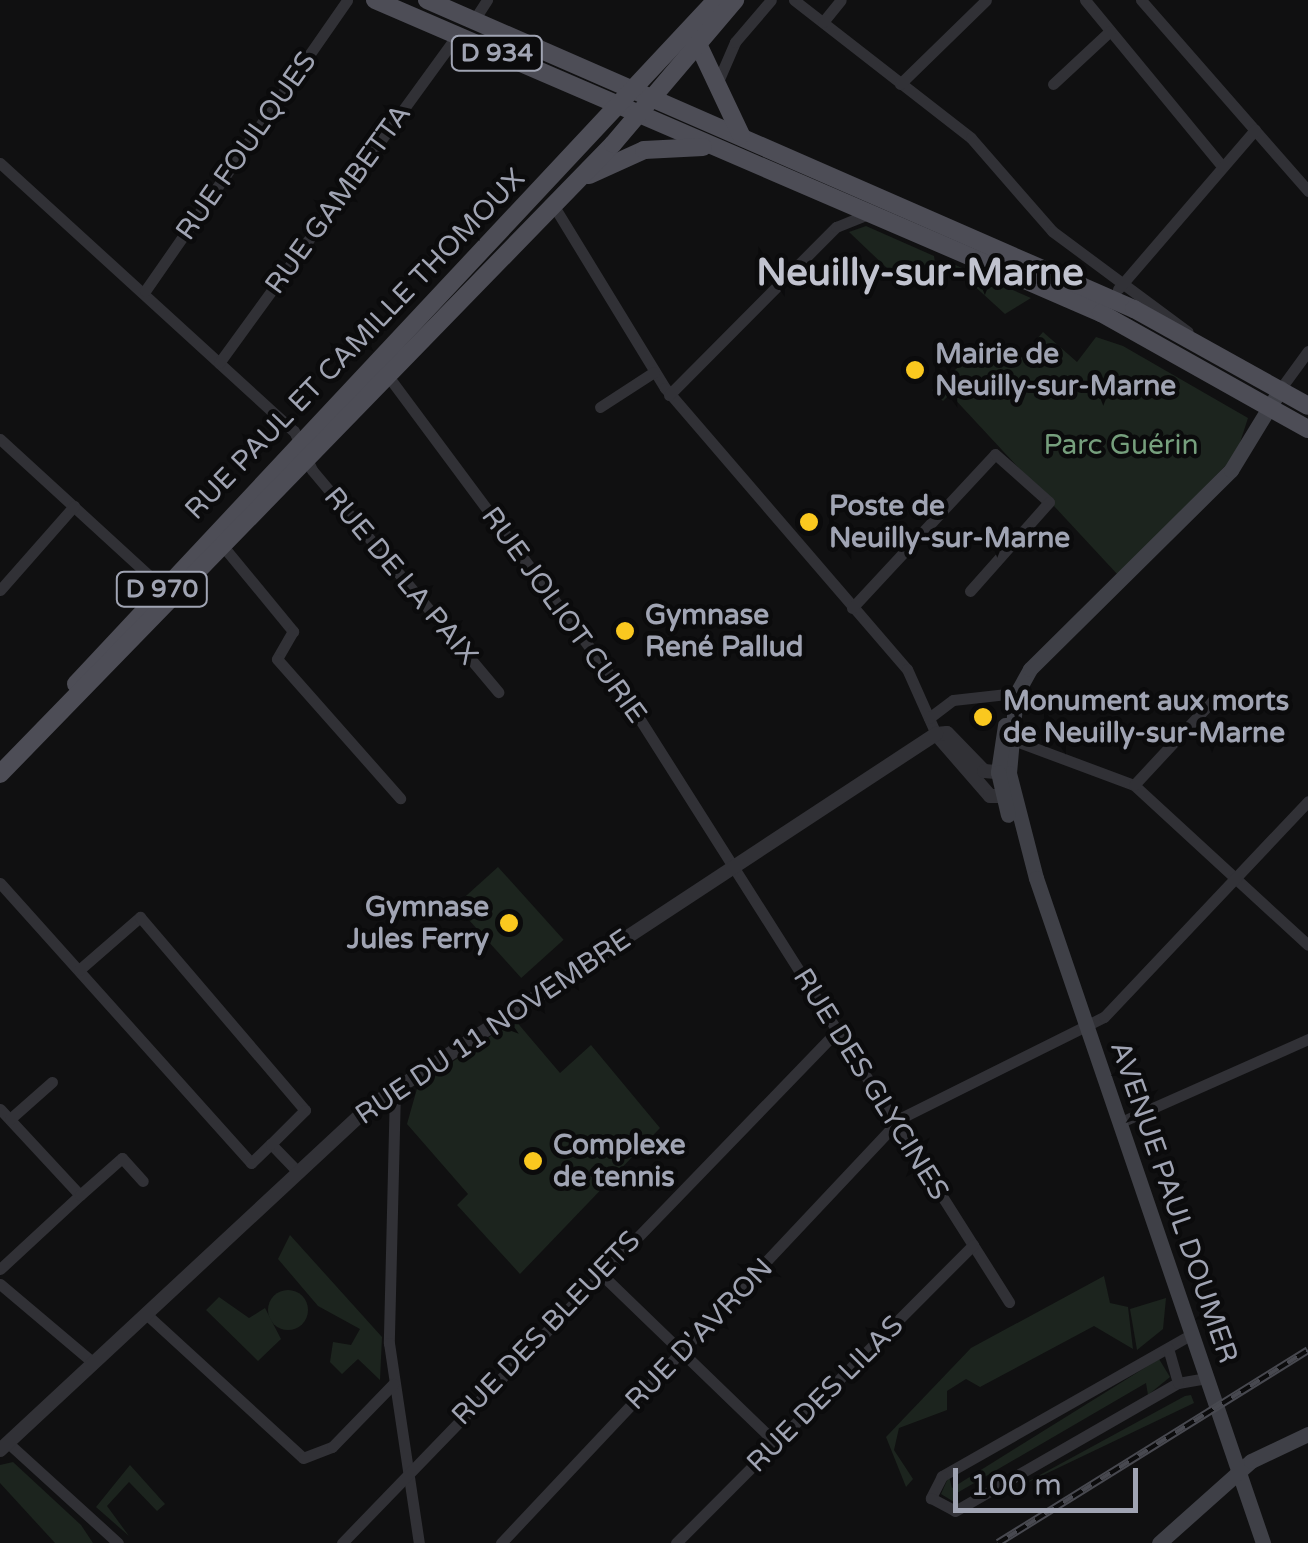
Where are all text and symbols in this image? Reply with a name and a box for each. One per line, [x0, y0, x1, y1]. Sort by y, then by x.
road number: D 934 [450, 33, 544, 73]
street label: RUE FOULQUES [169, 45, 323, 247]
street label: RUE GAMBETTA [258, 98, 418, 300]
street label: RUE PAUL ET CAMILLE THOMOUX [178, 162, 532, 526]
district label: Neuilly-sur-Marne [756, 251, 1084, 297]
place label: Mairie de Neuilly-sur-Marne [935, 337, 1176, 403]
marker: Mairie de Neuilly-sur-Marne [904, 359, 926, 381]
park label: Parc Guérin [1043, 428, 1199, 462]
street label: RUE DE LA PAIX [317, 480, 485, 672]
place label: Poste de Neuilly-sur-Marne [829, 489, 1070, 555]
street label: RUE JOLIOT CURIE [474, 500, 654, 730]
marker: Poste de Neuilly-sur-Marne [798, 511, 820, 533]
road number: D 970 [114, 569, 210, 609]
place label: Gymnase René Pallud [645, 598, 803, 664]
marker: Gymnase René Pallud [614, 620, 636, 642]
place label: Monument aux morts de Neuilly-sur-Marne [1003, 684, 1289, 750]
marker: Monument aux morts de Neuilly-sur-Marne [972, 706, 994, 728]
place label: Gymnase Jules Ferry [347, 890, 489, 956]
marker: Gymnase Jules Ferry [498, 912, 520, 934]
street label: RUE DU 11 NOVEMBRE [349, 922, 637, 1132]
street label: RUE DES GLYCINES [786, 962, 956, 1206]
street label: AVENUE PAUL DOUMER [1103, 1037, 1245, 1367]
place label: Complexe de tennis [553, 1128, 686, 1194]
marker: Complexe de tennis [522, 1150, 544, 1172]
street label: RUE DES BLEUETS [445, 1224, 647, 1432]
street label: RUE D'AVRON [618, 1251, 780, 1417]
street label: RUE DES LILAS [740, 1309, 910, 1479]
scale bar [958, 1448, 1143, 1510]
text: 100 m [970, 1467, 1062, 1504]

